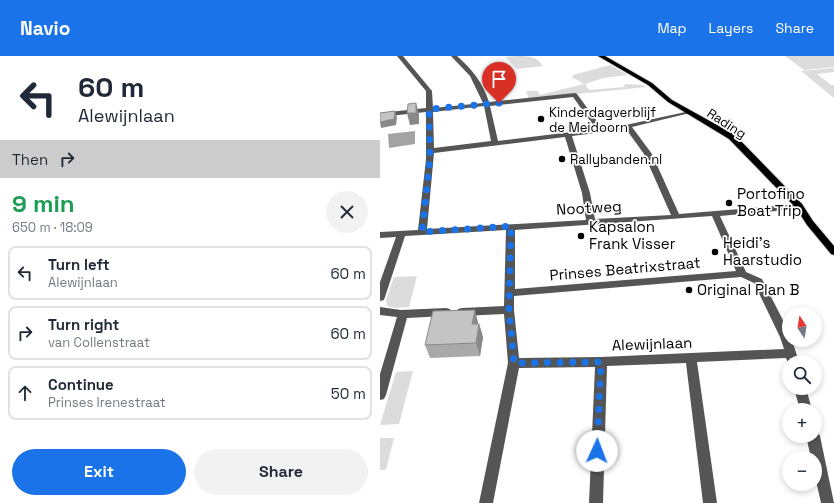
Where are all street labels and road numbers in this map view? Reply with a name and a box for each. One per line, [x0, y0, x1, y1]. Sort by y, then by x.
street label: Rading [704, 104, 750, 142]
street label: Nootweg [556, 196, 622, 219]
street label: Prinses Beatrixstraat [549, 252, 701, 285]
street label: Alewijnlaan [611, 333, 693, 354]

